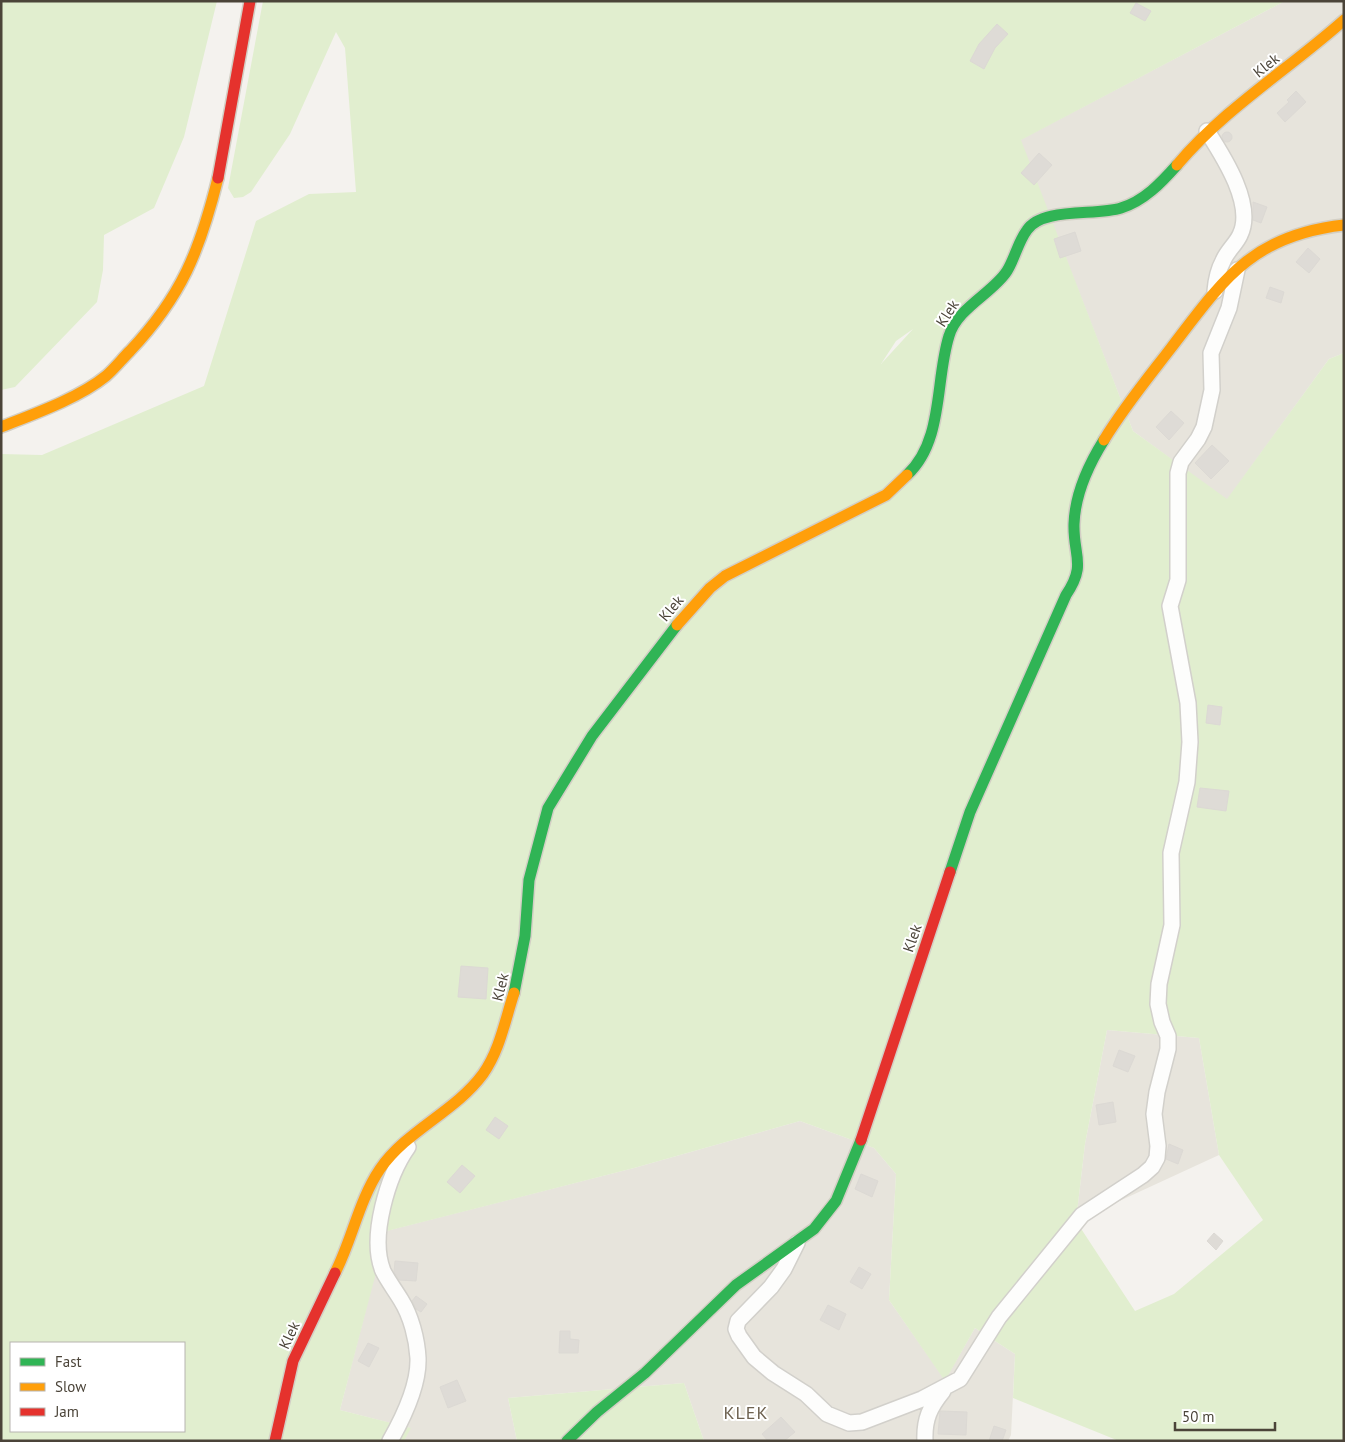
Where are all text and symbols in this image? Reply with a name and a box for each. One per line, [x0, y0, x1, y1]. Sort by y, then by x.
street label: Klek [1249, 48, 1284, 81]
street label: Klek [931, 295, 963, 330]
street label: Klek [655, 590, 688, 625]
street label: Klek [898, 921, 926, 954]
street label: Klek [487, 970, 513, 1003]
street label: Klek [274, 1317, 304, 1352]
legend [10, 1342, 185, 1432]
text: Fast [55, 1352, 82, 1371]
text: Slow [55, 1377, 86, 1396]
scale bar [1175, 1400, 1275, 1432]
district label: KLEK [724, 1401, 768, 1424]
text: Jam [54, 1402, 79, 1421]
text: 50 m [1182, 1407, 1215, 1426]

